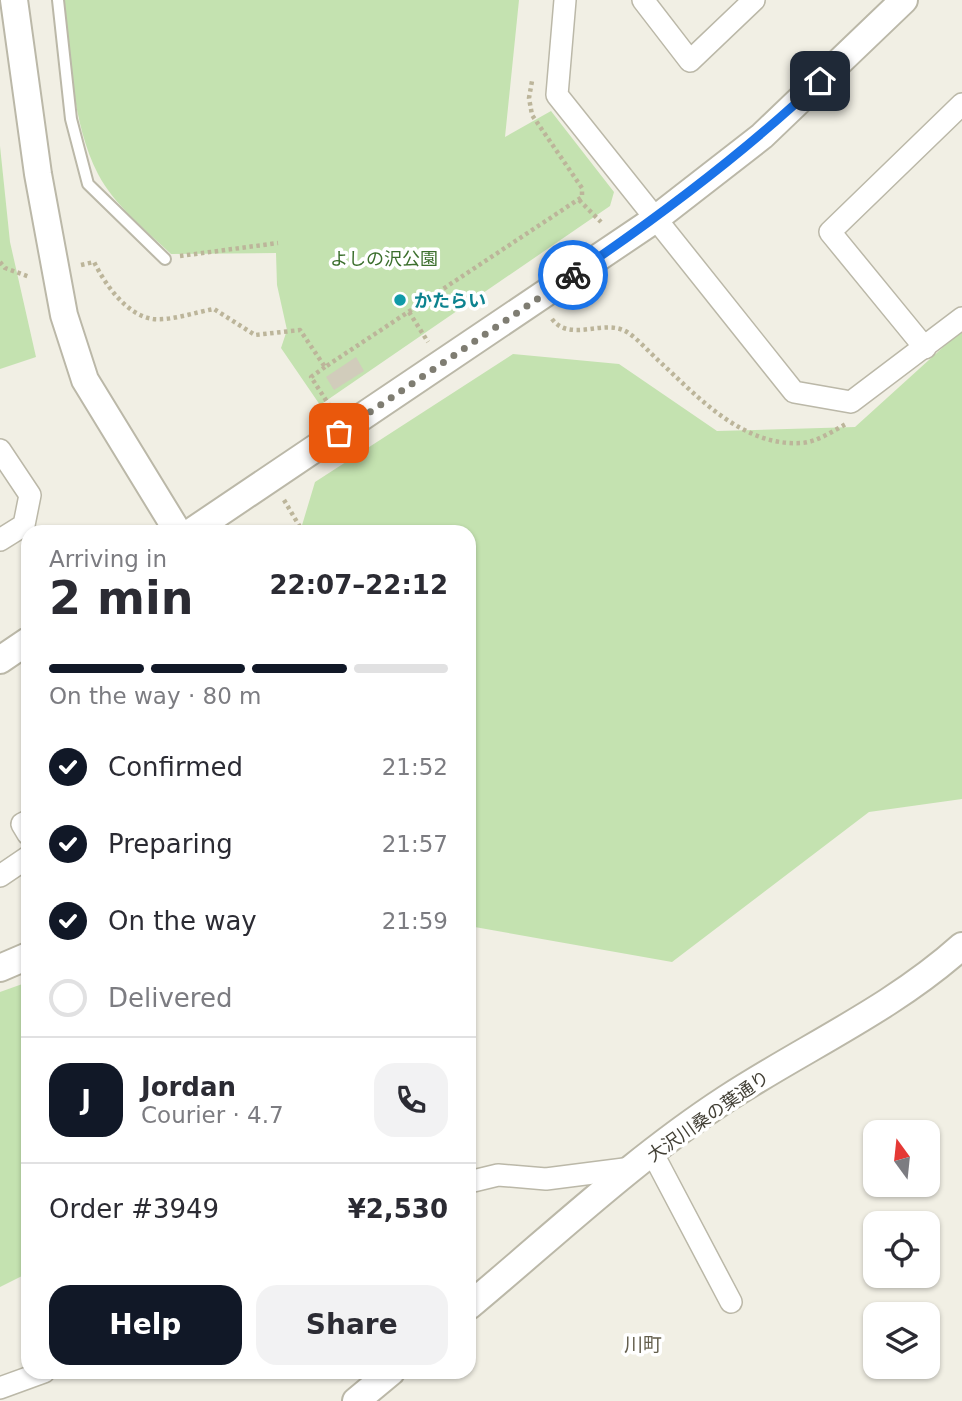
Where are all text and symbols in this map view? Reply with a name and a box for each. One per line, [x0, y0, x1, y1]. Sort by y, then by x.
pin [790, 51, 850, 111]
icon: home [801, 62, 839, 100]
courier [538, 240, 608, 310]
park label: よしの沢公園 [330, 248, 438, 269]
icon: bike [554, 256, 592, 294]
place label: かたらい [414, 290, 486, 311]
marker: かたらい [392, 292, 408, 308]
pin [309, 403, 369, 463]
icon: bag [320, 414, 358, 452]
text: Arriving in [49, 546, 167, 572]
text: 22:07–22:12 [269, 570, 448, 600]
text: 2 min [49, 571, 193, 625]
text: On the way · 80 m [49, 683, 261, 709]
icon: check [49, 748, 87, 786]
text: Confirmed [108, 752, 243, 782]
text: 21:52 [382, 754, 448, 780]
icon: check [49, 825, 87, 863]
text: Preparing [108, 829, 233, 859]
text: 21:57 [382, 831, 448, 857]
icon: check [49, 902, 87, 940]
text: On the way [108, 906, 257, 936]
text: 21:59 [382, 908, 448, 934]
text: Delivered [108, 983, 232, 1013]
button: phone [374, 1063, 448, 1137]
street label: 大沢川桑の葉通り [643, 1066, 773, 1166]
text: Jordan [141, 1072, 236, 1102]
text: J [81, 1085, 91, 1115]
text: Courier · 4.7 [141, 1102, 284, 1128]
north arrow [863, 1120, 940, 1197]
map controls [863, 1120, 940, 1379]
text: Order #3949 [49, 1194, 219, 1224]
text: ¥2,530 [348, 1194, 448, 1224]
button: locate [863, 1211, 940, 1288]
button: Help [49, 1285, 242, 1365]
button: Share [256, 1285, 448, 1365]
button: layers [863, 1302, 940, 1379]
district label: 川町 [624, 1333, 662, 1355]

